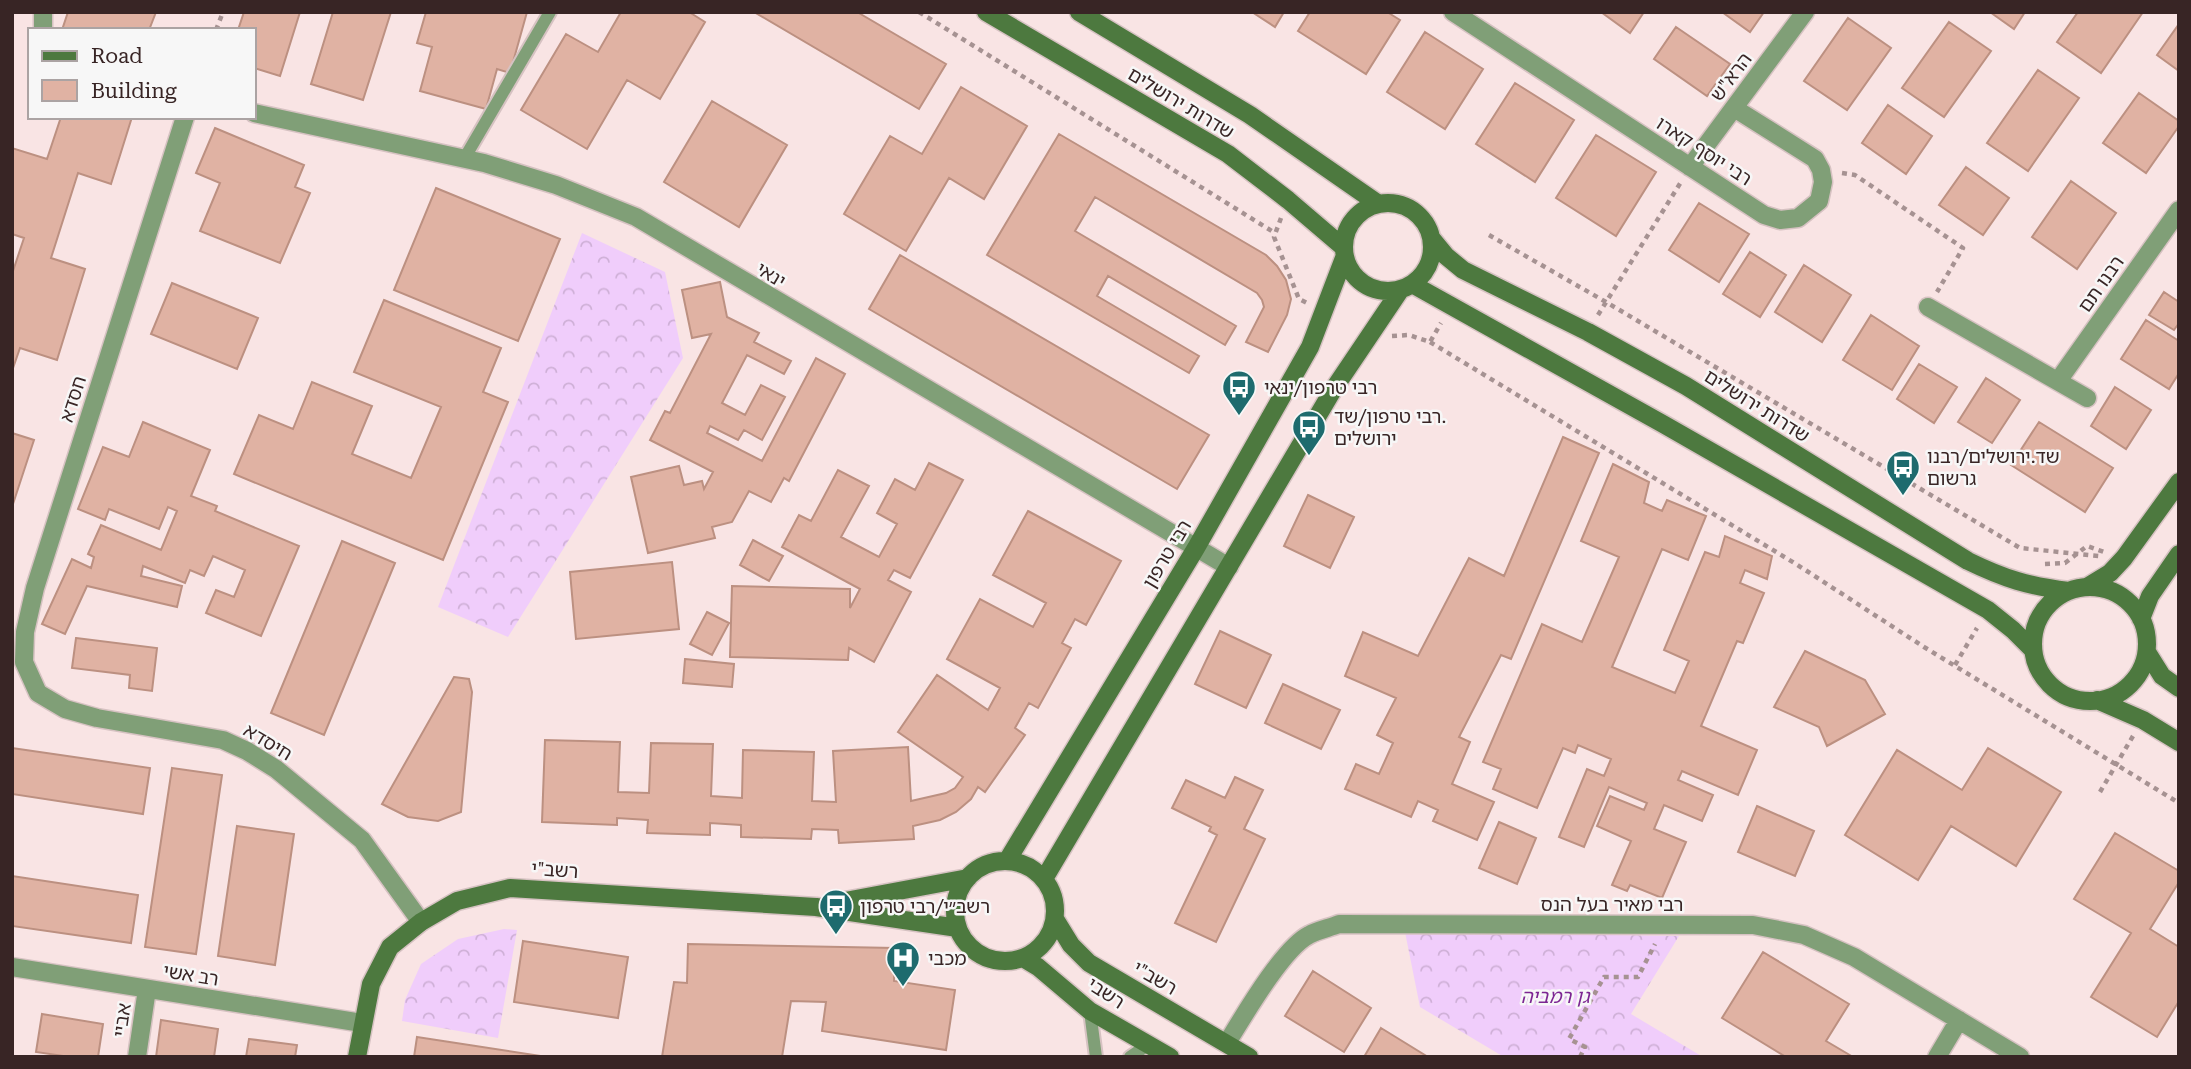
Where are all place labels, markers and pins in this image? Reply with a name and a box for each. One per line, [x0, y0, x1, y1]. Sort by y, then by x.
bus stop icon: רבי טרפון/ינאי [1220, 368, 1258, 417]
place label: רבי טרפון/ינאי [1264, 376, 1377, 399]
place label: רבי טרפון/שד. ירושלים [1334, 405, 1446, 450]
bus stop icon: רבי טרפון/שד. ירושלים [1290, 408, 1328, 457]
place label: שד.ירושלים/רבנו גרשום [1927, 445, 2060, 490]
bus stop icon: שד.ירושלים/רבנו גרשום [1884, 448, 1922, 497]
bus stop icon: רשב״י/רבי טרפון [817, 887, 855, 936]
place label: רשב״י/רבי טרפון [860, 895, 990, 918]
hospital icon: מכבי [884, 939, 922, 988]
place label: מכבי [928, 947, 966, 970]

